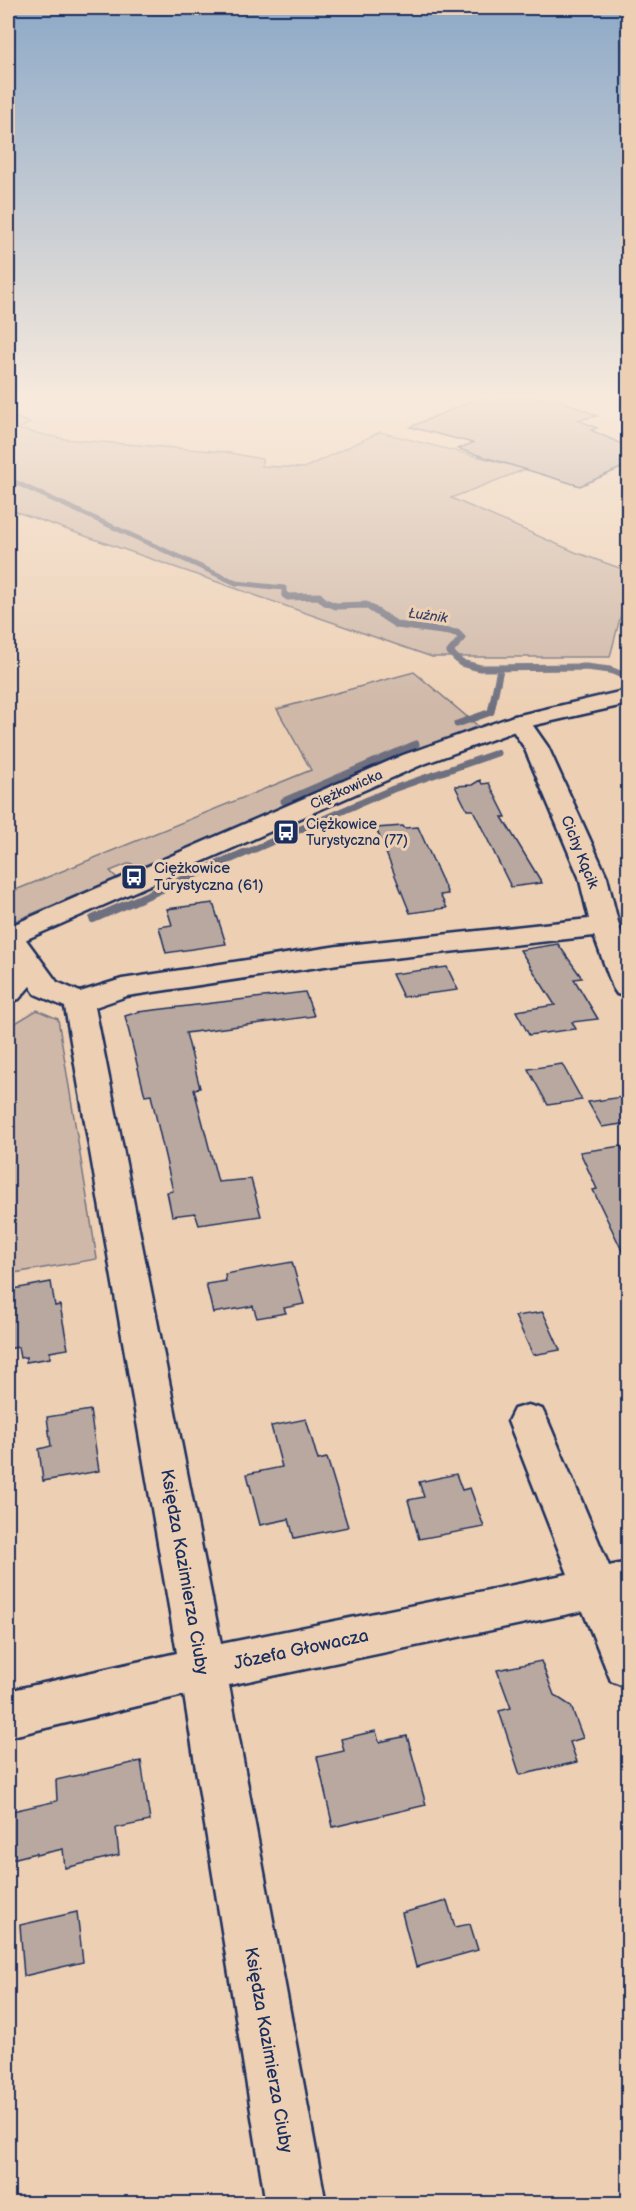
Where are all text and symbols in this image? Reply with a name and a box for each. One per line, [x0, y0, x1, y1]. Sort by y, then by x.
water label: Łużnik [407, 604, 450, 627]
street label: Ciężkowicka [307, 766, 385, 813]
street label: Cichy Kącik [556, 813, 603, 892]
place label: Ciężkowice Turystyczna (77) [306, 816, 408, 849]
bus stop icon: Ciężkowice Turystyczna (77) [271, 817, 301, 847]
place label: Ciężkowice Turystyczna (61) [154, 859, 264, 895]
bus stop icon: Ciężkowice Turystyczna (61) [119, 862, 149, 892]
street label: Księdza Kazimierza Ciuby [156, 1468, 213, 1678]
street label: Józefa Głowacza [232, 1625, 371, 1674]
street label: Księdza Kazimierza Ciuby [240, 1946, 297, 2156]

